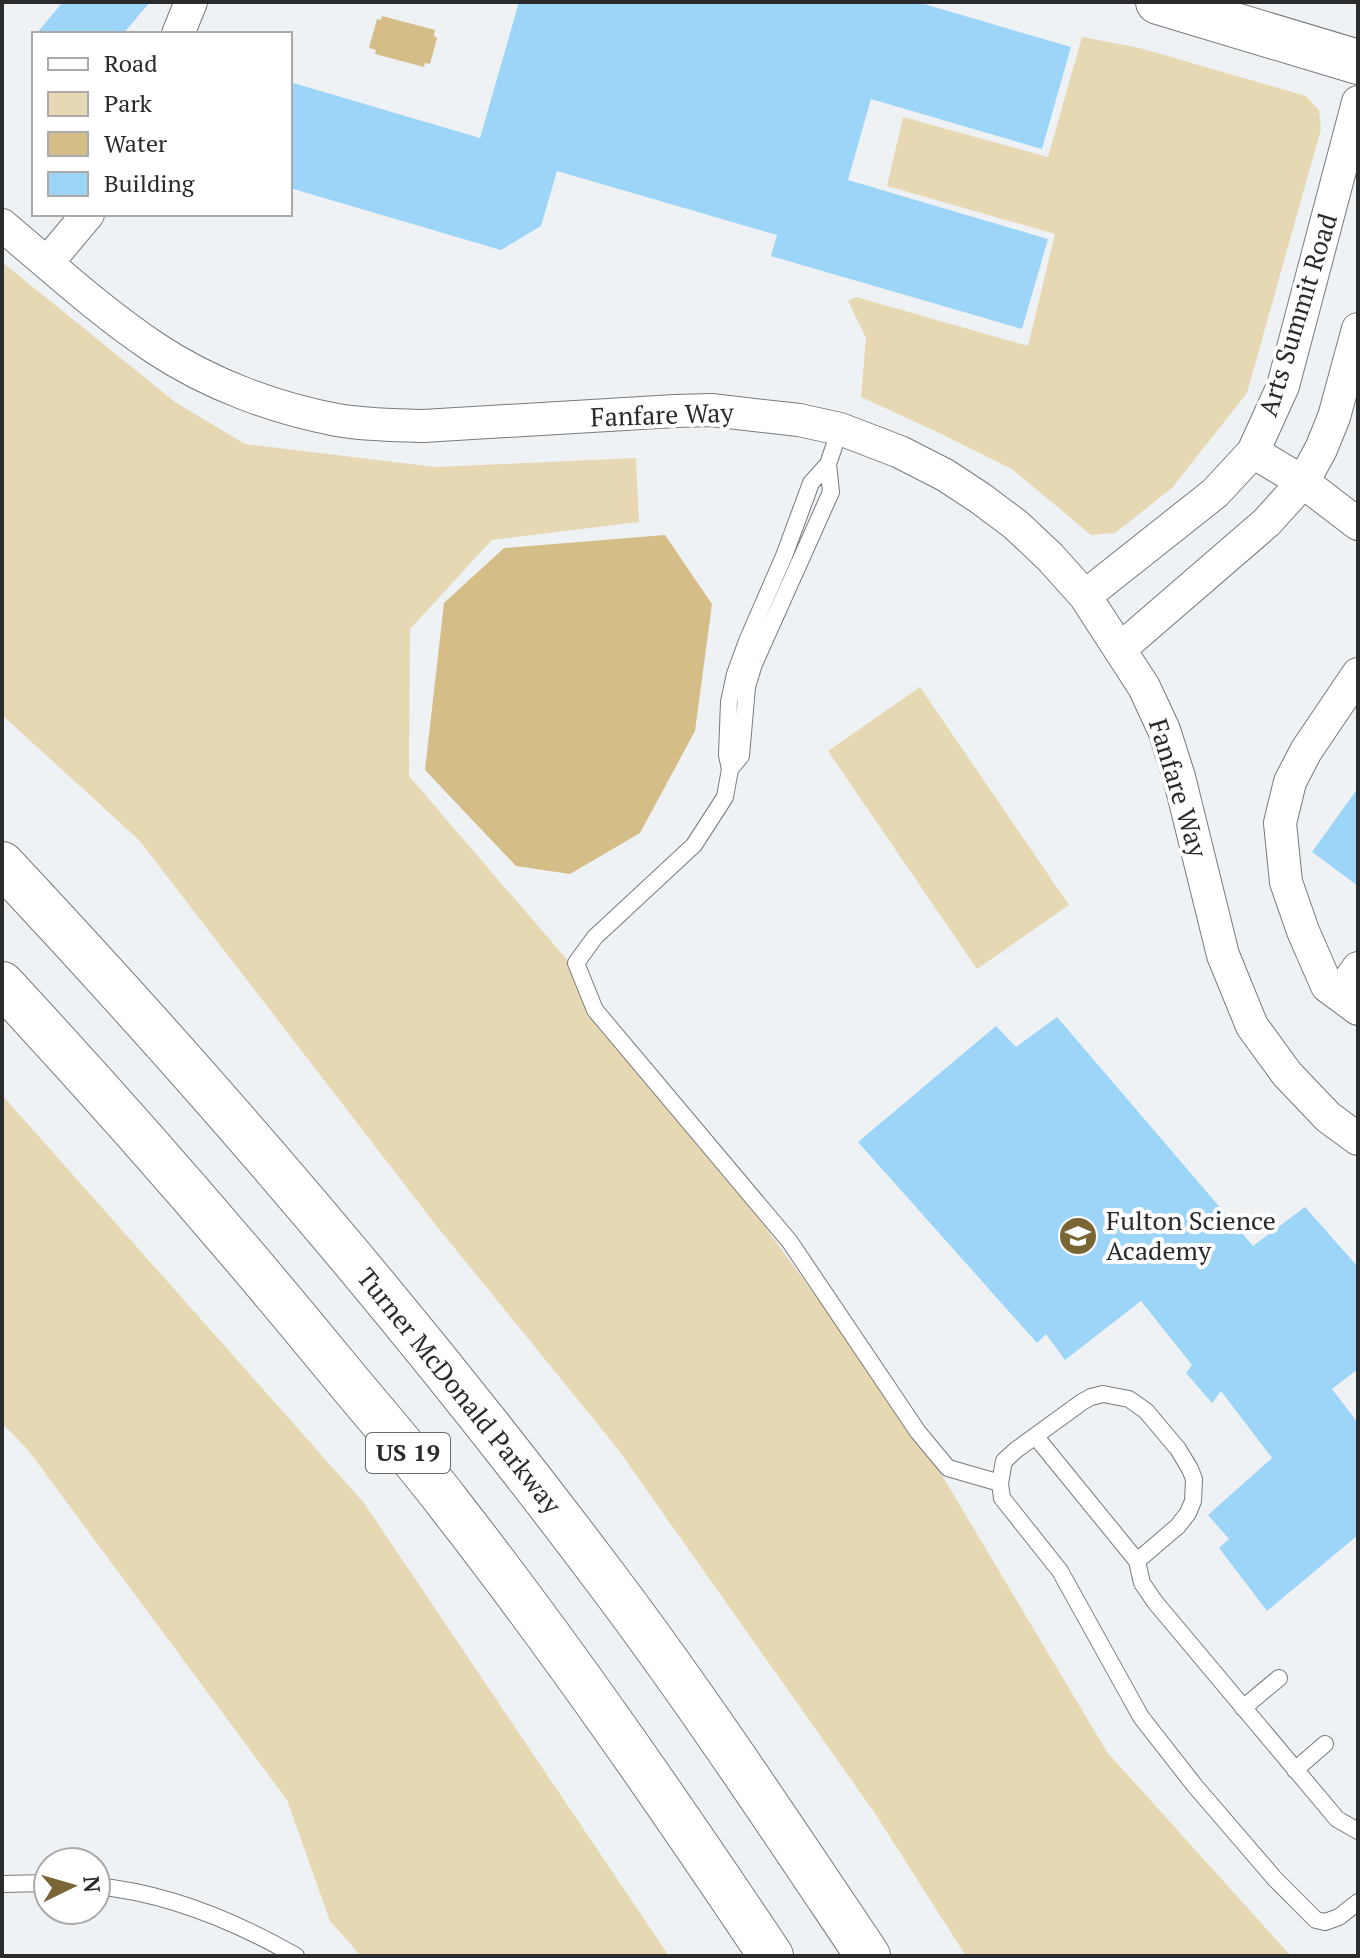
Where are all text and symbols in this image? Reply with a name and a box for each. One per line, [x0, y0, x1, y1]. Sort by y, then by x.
legend [32, 32, 292, 216]
text: Road [104, 47, 158, 79]
text: Park [104, 87, 153, 119]
text: Water [104, 127, 168, 159]
text: Building [104, 167, 195, 199]
street label: Arts Summit Road [1250, 209, 1344, 420]
street label: Fanfare Way [590, 394, 735, 433]
street label: Fanfare Way [1142, 714, 1216, 862]
place label: Fulton Science Academy [1106, 1203, 1276, 1267]
school or university icon: Fulton Science Academy [1057, 1215, 1099, 1257]
street label: Turner McDonald Parkway [350, 1260, 570, 1521]
road number: US 19 [366, 1433, 450, 1473]
north arrow [32, 1846, 112, 1926]
text: N [77, 1875, 108, 1894]

